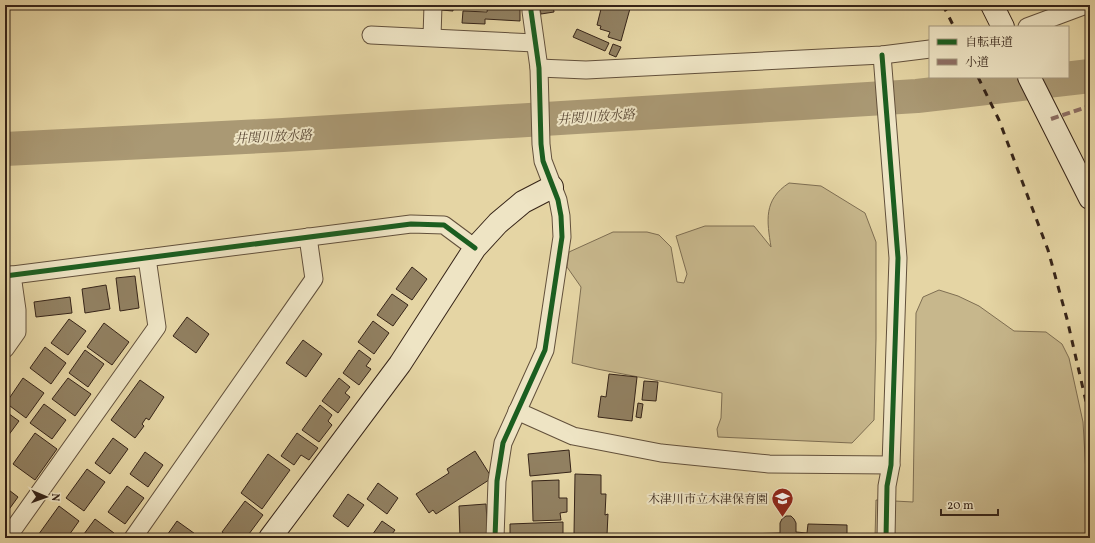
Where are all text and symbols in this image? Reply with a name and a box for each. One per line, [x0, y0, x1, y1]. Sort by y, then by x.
legend [929, 26, 1069, 78]
text: 自転車道 [965, 35, 1013, 51]
text: 小道 [965, 55, 989, 71]
water label: 井関川放水路 [557, 106, 637, 130]
water label: 井関川放水路 [234, 127, 314, 149]
north arrow [26, 477, 66, 517]
school or university icon: 木津川市立木津保育園 [770, 486, 796, 519]
scale bar [941, 491, 998, 517]
place label: 木津川市立木津保育園 [648, 492, 768, 508]
text: N [47, 493, 62, 502]
text: 20 m [947, 498, 974, 514]

